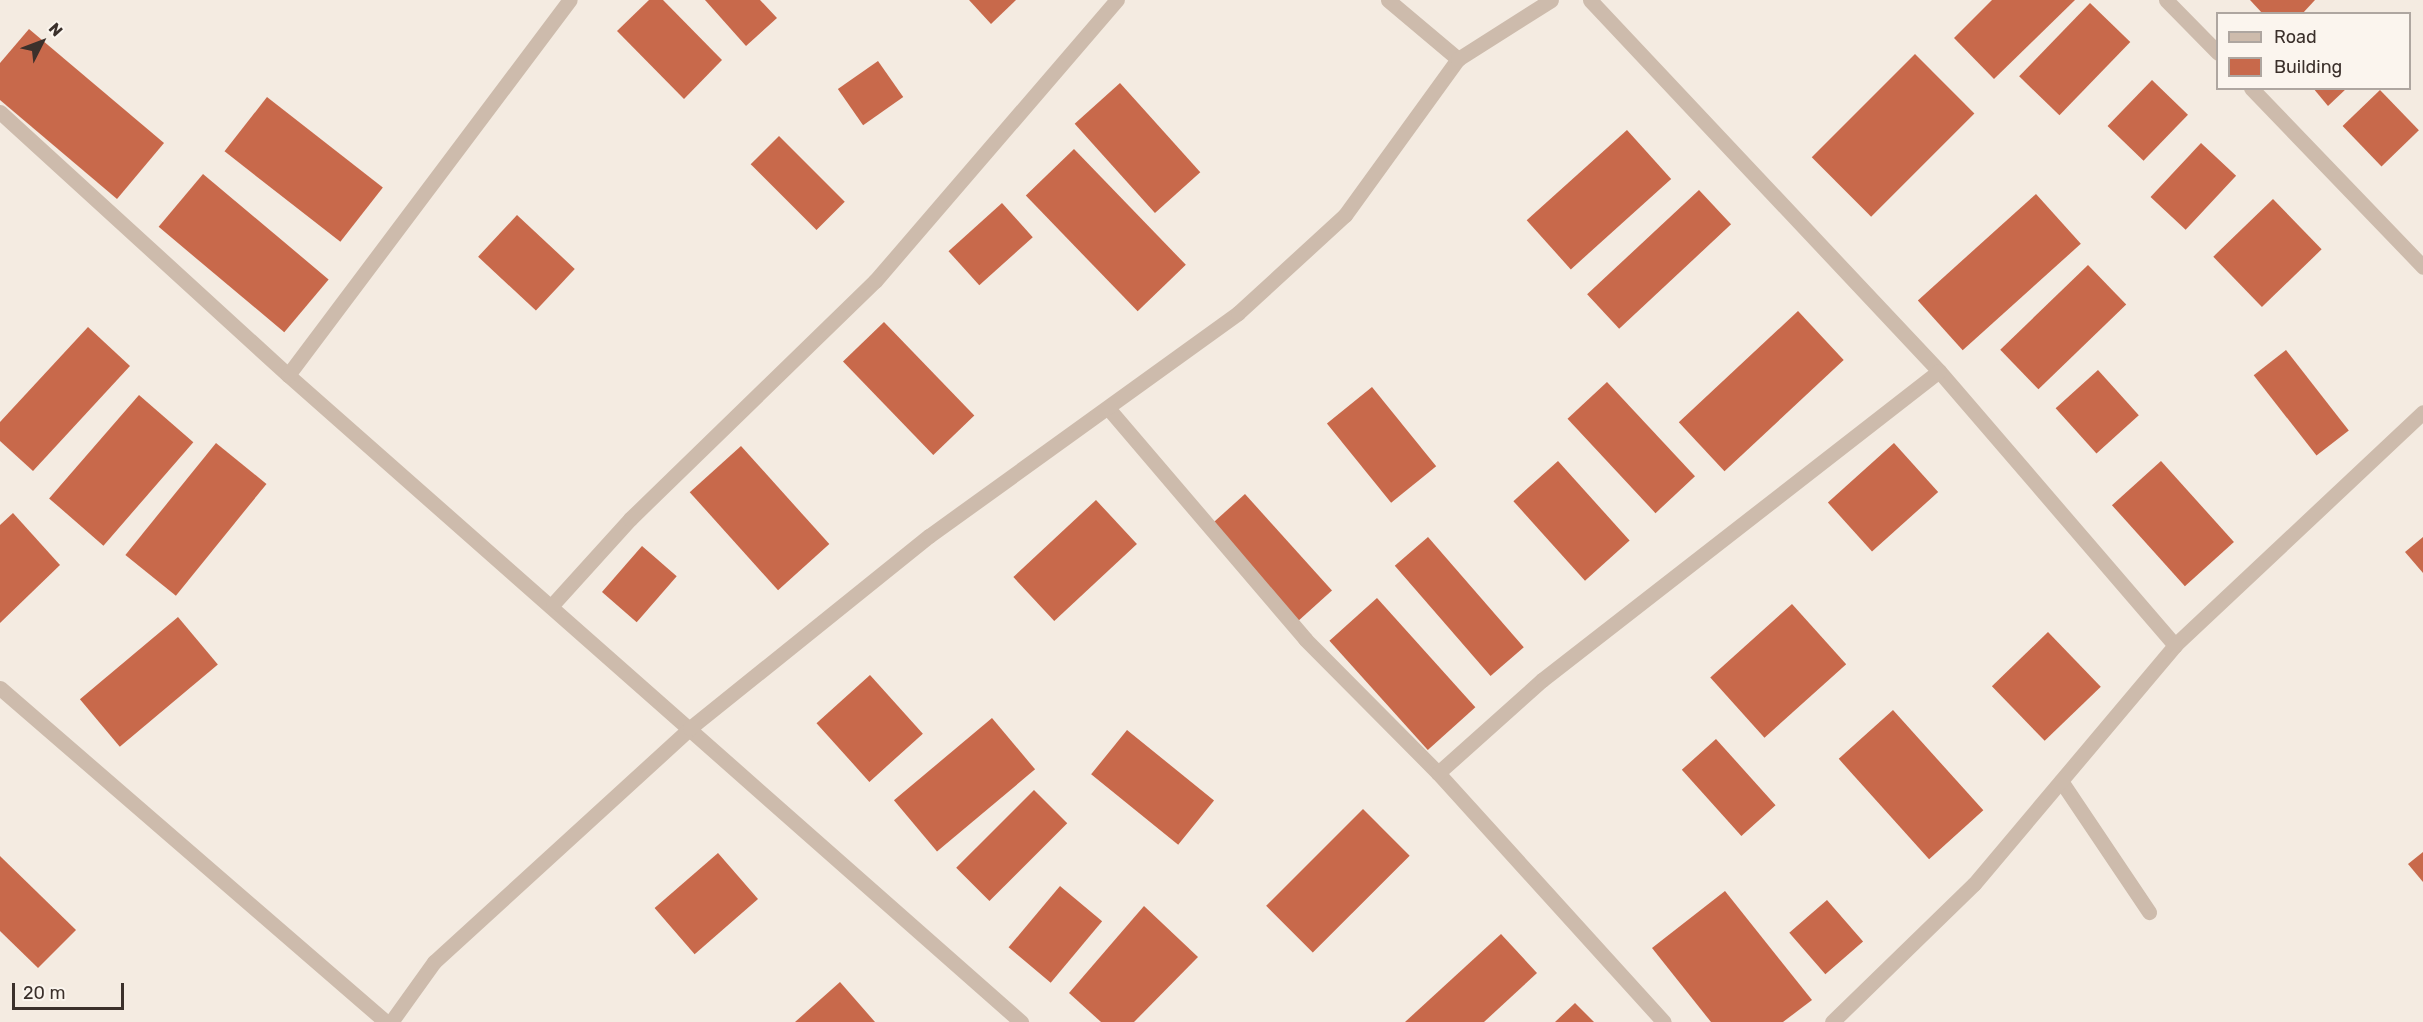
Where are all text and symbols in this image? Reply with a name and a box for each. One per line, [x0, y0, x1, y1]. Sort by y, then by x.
north arrow [12, 12, 72, 72]
legend [2216, 12, 2411, 90]
text: N [45, 19, 67, 40]
text: Road [2274, 26, 2317, 48]
text: Building [2274, 56, 2342, 78]
scale bar [15, 971, 128, 1009]
text: 20 m [23, 982, 65, 1004]

